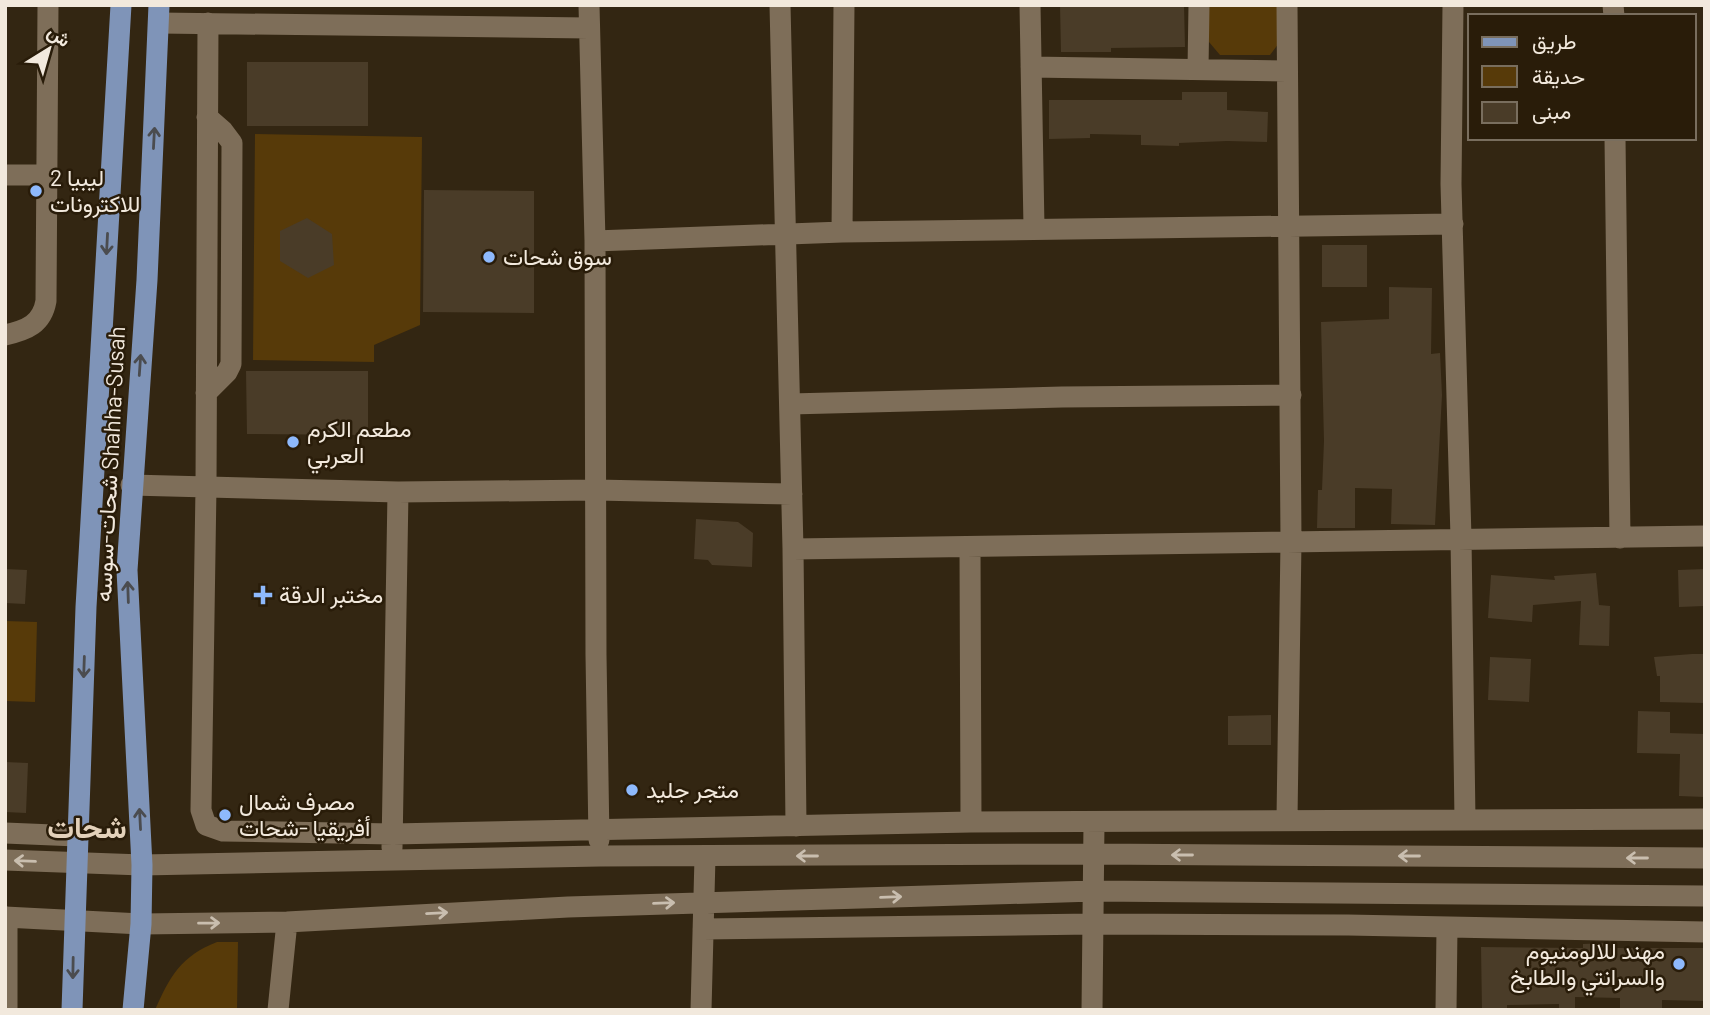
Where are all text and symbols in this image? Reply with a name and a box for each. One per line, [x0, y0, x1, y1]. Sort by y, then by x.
north arrow [14, 14, 84, 84]
legend [1468, 14, 1696, 140]
text: ش [43, 19, 76, 52]
text: طريق [1532, 28, 1577, 55]
text: حديقة [1532, 63, 1585, 89]
text: مبنى [1532, 98, 1571, 124]
one-way arrow [147, 127, 160, 150]
place label: ليبيا 2 للاكترونات [50, 163, 140, 219]
marker: ليبيا 2 للاكترونات [28, 183, 44, 199]
one-way arrow [100, 233, 113, 256]
place label: سوق شحات [503, 242, 612, 272]
marker: سوق شحات [481, 249, 497, 265]
street label: شحات-سوسه Shahha-Susah [88, 325, 132, 603]
one-way arrow [134, 354, 147, 377]
place label: مطعم الكرم العربي [307, 414, 412, 474]
marker: مطعم الكرم العربي [285, 434, 301, 450]
place label: مختبر الدقة [279, 580, 383, 610]
one-way arrow [121, 581, 134, 604]
marker: مختبر الدقة [253, 585, 273, 605]
one-way arrow [77, 656, 90, 679]
place label: متجر جليد [646, 775, 739, 805]
marker: متجر جليد [624, 782, 640, 798]
place label: مصرف شمال أفريقيا -شحات [239, 787, 370, 843]
marker: مصرف شمال أفريقيا -شحات [217, 807, 233, 823]
district label: شحات [47, 808, 127, 844]
one-way arrow [133, 808, 146, 831]
one-way arrow [1170, 848, 1193, 862]
one-way arrow [796, 849, 819, 863]
one-way arrow [1398, 849, 1421, 863]
one-way arrow [1625, 851, 1648, 865]
one-way arrow [14, 854, 37, 867]
one-way arrow [880, 890, 903, 904]
one-way arrow [652, 897, 675, 910]
one-way arrow [425, 907, 448, 920]
one-way arrow [198, 916, 221, 930]
place label: مهند للالومنيوم والسرانتي والطابخ [1510, 936, 1665, 996]
one-way arrow [66, 956, 80, 979]
marker: مهند للالومنيوم والسرانتي والطابخ [1671, 956, 1687, 972]

